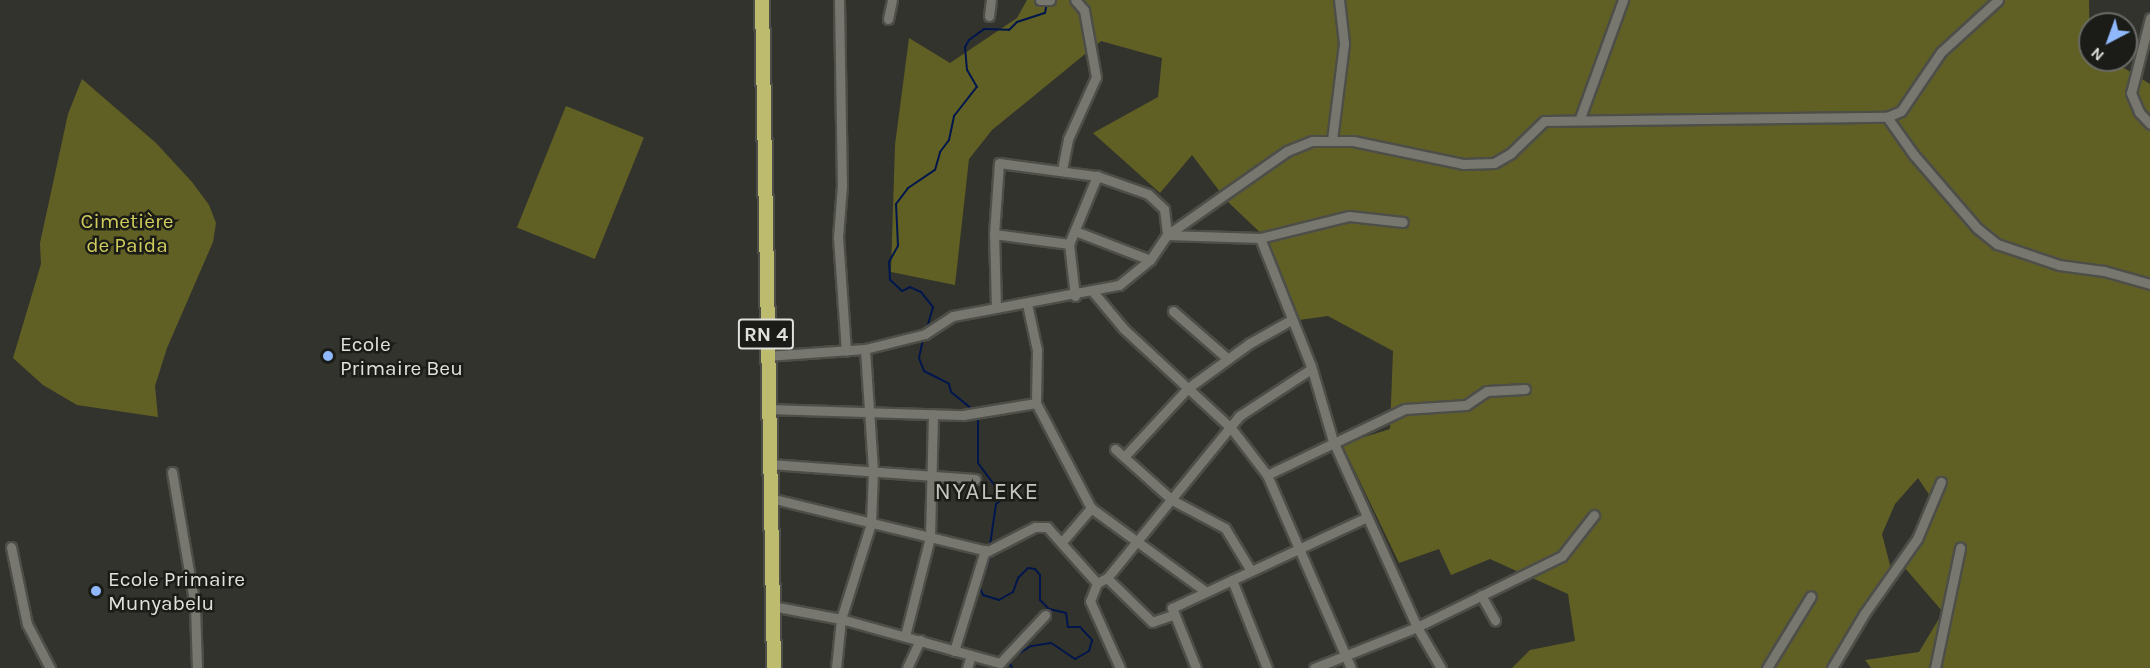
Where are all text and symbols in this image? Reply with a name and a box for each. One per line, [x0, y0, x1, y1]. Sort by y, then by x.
north arrow [2078, 12, 2138, 72]
text: N [2087, 44, 2108, 65]
park label: Cimetière de Paida [81, 208, 173, 258]
road number: RN 4 [738, 317, 795, 351]
place label: Ecole Primaire Beu [340, 331, 463, 381]
marker: Ecole Primaire Beu [321, 349, 335, 363]
district label: NYALEKE [935, 478, 1039, 506]
place label: Ecole Primaire Munyabelu [108, 566, 245, 616]
marker: Ecole Primaire Munyabelu [89, 584, 103, 598]

